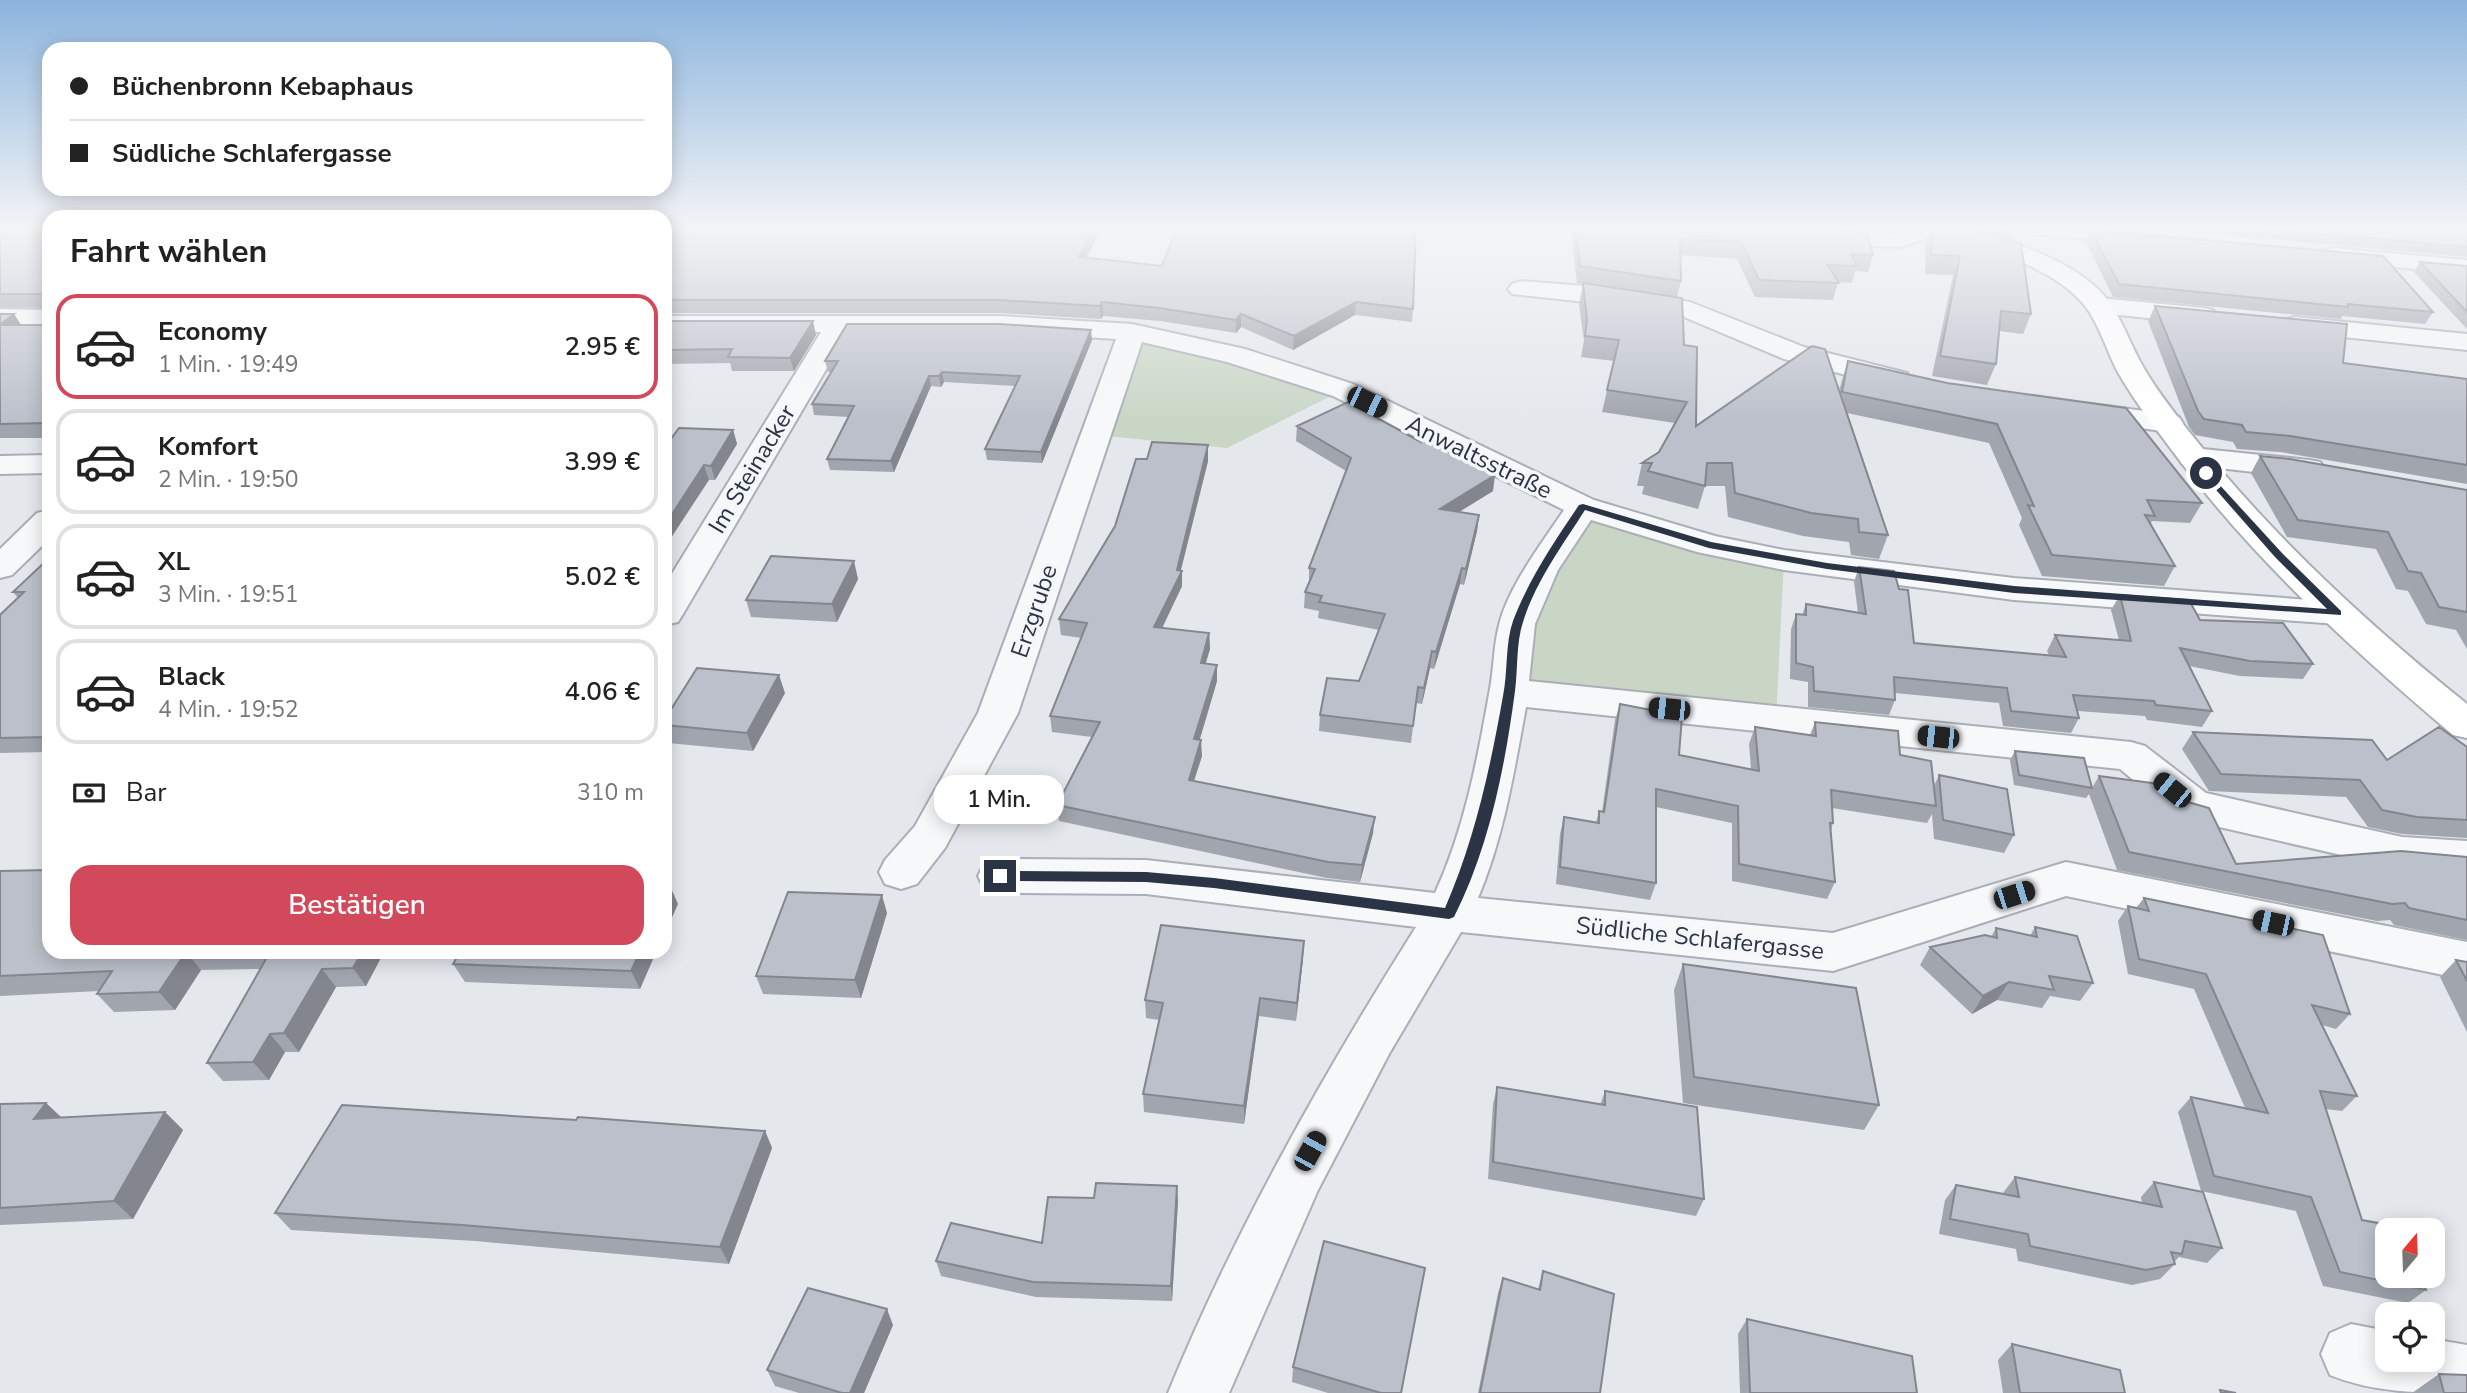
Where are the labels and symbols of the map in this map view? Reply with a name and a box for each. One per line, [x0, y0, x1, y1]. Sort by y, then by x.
car [1344, 383, 1391, 421]
street label: Im Steinacker [701, 398, 803, 539]
street label: Anwaltsstraße [1401, 408, 1557, 506]
route start [2190, 457, 2222, 489]
street label: Erzgrube [1003, 560, 1065, 662]
car [1648, 696, 1691, 722]
car [1917, 724, 1960, 750]
car [2150, 769, 2195, 811]
callout: 1 Min. [935, 774, 1065, 824]
route end [984, 860, 1016, 892]
car [1991, 879, 2038, 911]
car [2251, 908, 2296, 938]
street label: Südliche Schlafergasse [1574, 909, 1826, 967]
car [1291, 1128, 1330, 1174]
north arrow [2375, 1218, 2445, 1288]

